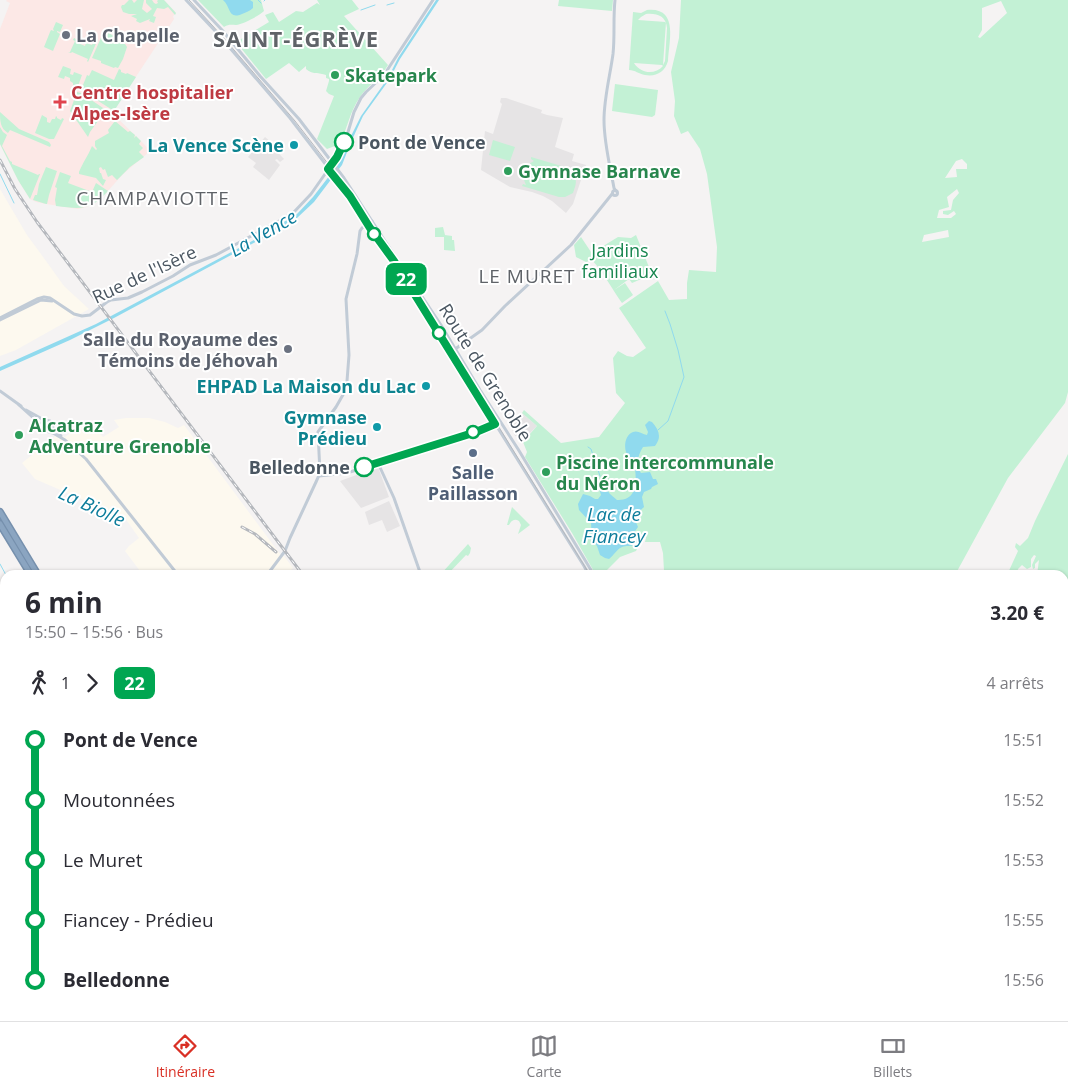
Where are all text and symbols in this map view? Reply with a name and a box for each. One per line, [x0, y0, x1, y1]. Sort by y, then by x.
place label: La Chapelle [76, 23, 180, 47]
district label: SAINT-ÉGRÈVE [213, 23, 379, 53]
marker: La Chapelle [60, 29, 72, 41]
place label: Skatepark [345, 63, 438, 87]
marker: Skatepark [329, 69, 341, 81]
place label: Centre hospitalier Alpes-Isère [71, 80, 234, 125]
marker: Centre hospitalier Alpes-Isère [53, 95, 67, 109]
place label: Pont de Vence [358, 130, 486, 154]
marker: Pont de Vence [334, 132, 354, 152]
place label: La Vence Scène [147, 133, 284, 157]
marker: La Vence Scène [288, 139, 300, 151]
place label: Gymnase Barnave [518, 159, 681, 183]
marker: Gymnase Barnave [502, 165, 514, 177]
district label: CHAMPAVIOTTE [76, 185, 230, 211]
water label: La Vence [225, 203, 301, 263]
unlabelled marker [367, 227, 381, 241]
park label: Jardins familiaux [582, 238, 659, 283]
street label: Rue de l'Isère [88, 239, 200, 309]
line badge: 22 [384, 263, 428, 295]
district label: LE MURET [478, 263, 576, 289]
text: 22 [396, 267, 416, 291]
street label: Route de Grenoble [434, 299, 538, 445]
unlabelled marker [432, 326, 446, 340]
place label: Salle du Royaume des Témoins de Jéhovah [83, 327, 278, 372]
marker: Salle du Royaume des Témoins de Jéhovah [282, 343, 294, 355]
place label: EHPAD La Maison du Lac [197, 374, 416, 398]
marker: EHPAD La Maison du Lac [420, 380, 432, 392]
place label: Gymnase Prédieu [284, 405, 367, 450]
place label: Alcatraz Adventure Grenoble [29, 413, 211, 458]
marker: Gymnase Prédieu [371, 421, 383, 433]
unlabelled marker [466, 425, 480, 439]
marker: Alcatraz Adventure Grenoble [13, 429, 25, 441]
marker: Salle Paillasson [467, 447, 479, 459]
place label: Piscine intercommunale du Néron [556, 450, 774, 495]
place label: Belledonne [249, 455, 350, 479]
marker: Belledonne [354, 457, 374, 477]
place label: Salle Paillasson [428, 460, 518, 505]
marker: Piscine intercommunale du Néron [540, 466, 552, 478]
water label: La Biolle [54, 479, 130, 533]
water label: Lac de Fiancey [583, 501, 646, 549]
text: 6 min [25, 583, 103, 621]
text: 3.20 € [990, 600, 1044, 626]
text: 15:50 – 15:56 · Bus [25, 621, 163, 643]
icon: walk [25, 669, 53, 697]
icon: forward [78, 669, 106, 697]
text: 22 [124, 671, 145, 695]
text: 1 [61, 672, 70, 694]
text: 4 arrêts [986, 672, 1044, 694]
text: Pont de Vence [63, 727, 198, 753]
text: 15:51 [1003, 729, 1044, 751]
text: Moutonnées [63, 787, 175, 813]
text: 15:52 [1003, 789, 1044, 811]
text: Le Muret [63, 847, 142, 873]
text: 15:53 [1003, 849, 1044, 871]
text: Fiancey - Prédieu [63, 907, 214, 933]
text: 15:55 [1003, 909, 1044, 931]
text: Belledonne [63, 967, 170, 993]
text: 15:56 [1003, 969, 1044, 991]
tab: Itinéraire [156, 1032, 215, 1081]
tab: Carte [527, 1032, 562, 1081]
tab: Billets [873, 1032, 912, 1081]

